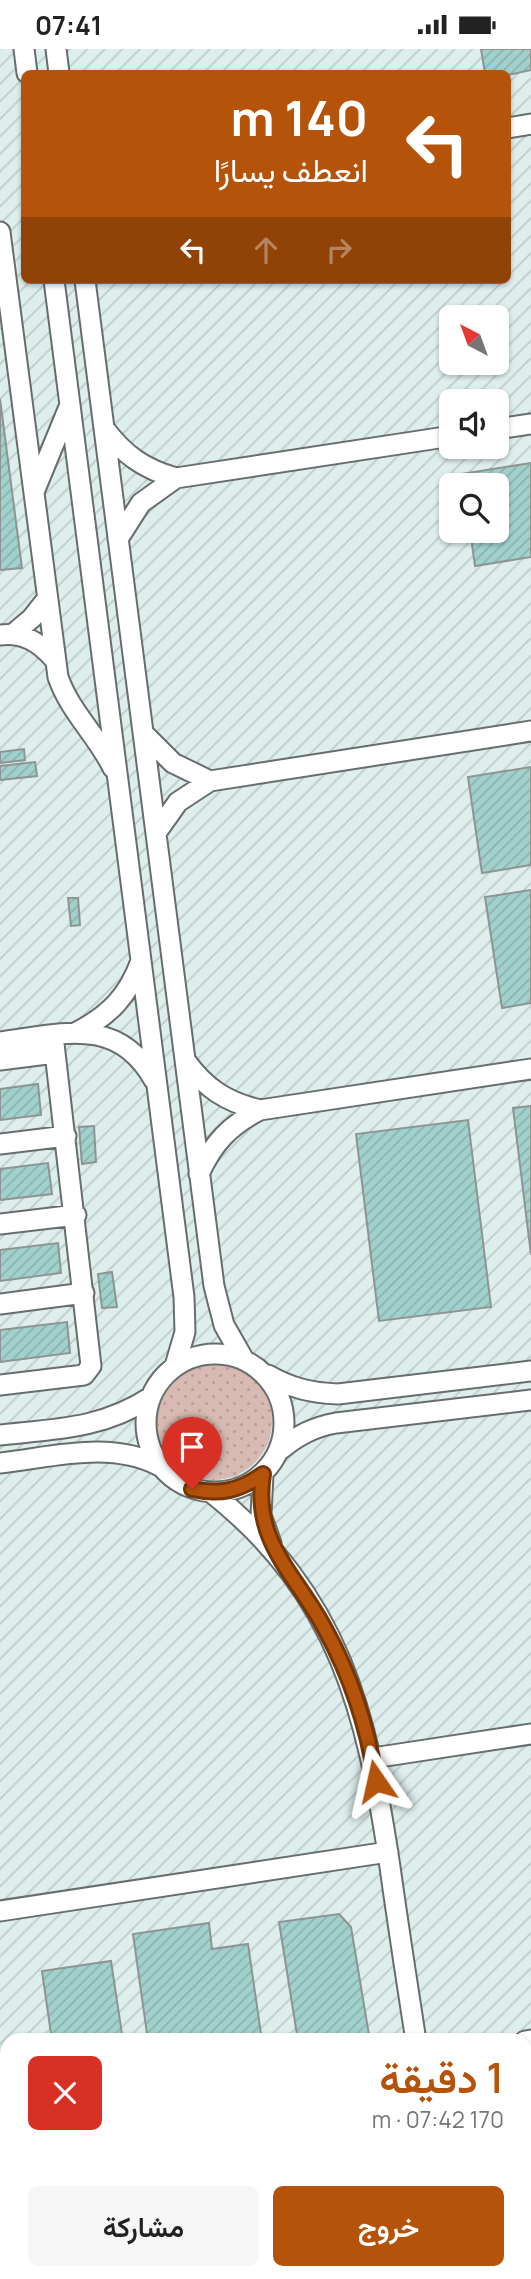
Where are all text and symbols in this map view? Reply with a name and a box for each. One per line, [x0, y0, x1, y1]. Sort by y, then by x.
text: 07:41 [35, 7, 102, 43]
text: 140 m [231, 84, 368, 151]
icon: left [392, 98, 483, 189]
text: انعطف يسارًا [214, 148, 368, 192]
icon: left [174, 231, 212, 269]
icon: ahead [247, 231, 285, 269]
icon: right [320, 231, 358, 269]
north arrow [439, 305, 509, 375]
map controls [439, 305, 509, 543]
button: sound [439, 389, 509, 459]
button: search [439, 473, 509, 543]
pin [162, 1417, 222, 1489]
icon: arrive [173, 1428, 211, 1466]
position arrow [339, 1744, 413, 1818]
text: 1 دقيقة [379, 2048, 504, 2106]
button: close [28, 2056, 102, 2130]
text: 170 m · 07:42 [372, 2103, 504, 2135]
button: مشاركة [28, 2186, 259, 2266]
button: خروج [273, 2186, 504, 2266]

